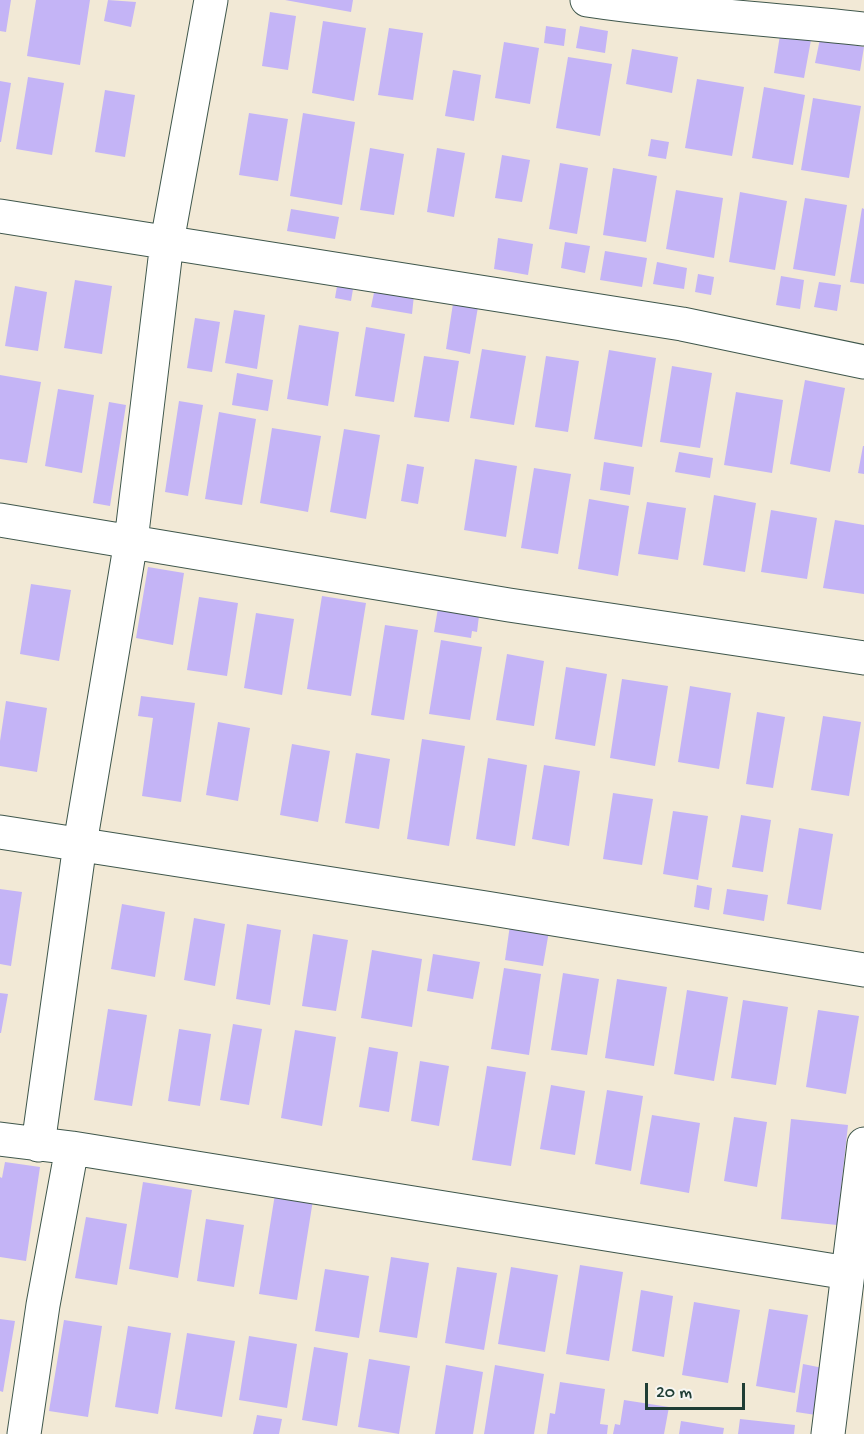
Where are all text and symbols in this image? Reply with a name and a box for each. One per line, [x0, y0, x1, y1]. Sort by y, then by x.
scale bar [648, 1371, 748, 1409]
text: 20 m [656, 1383, 692, 1404]

